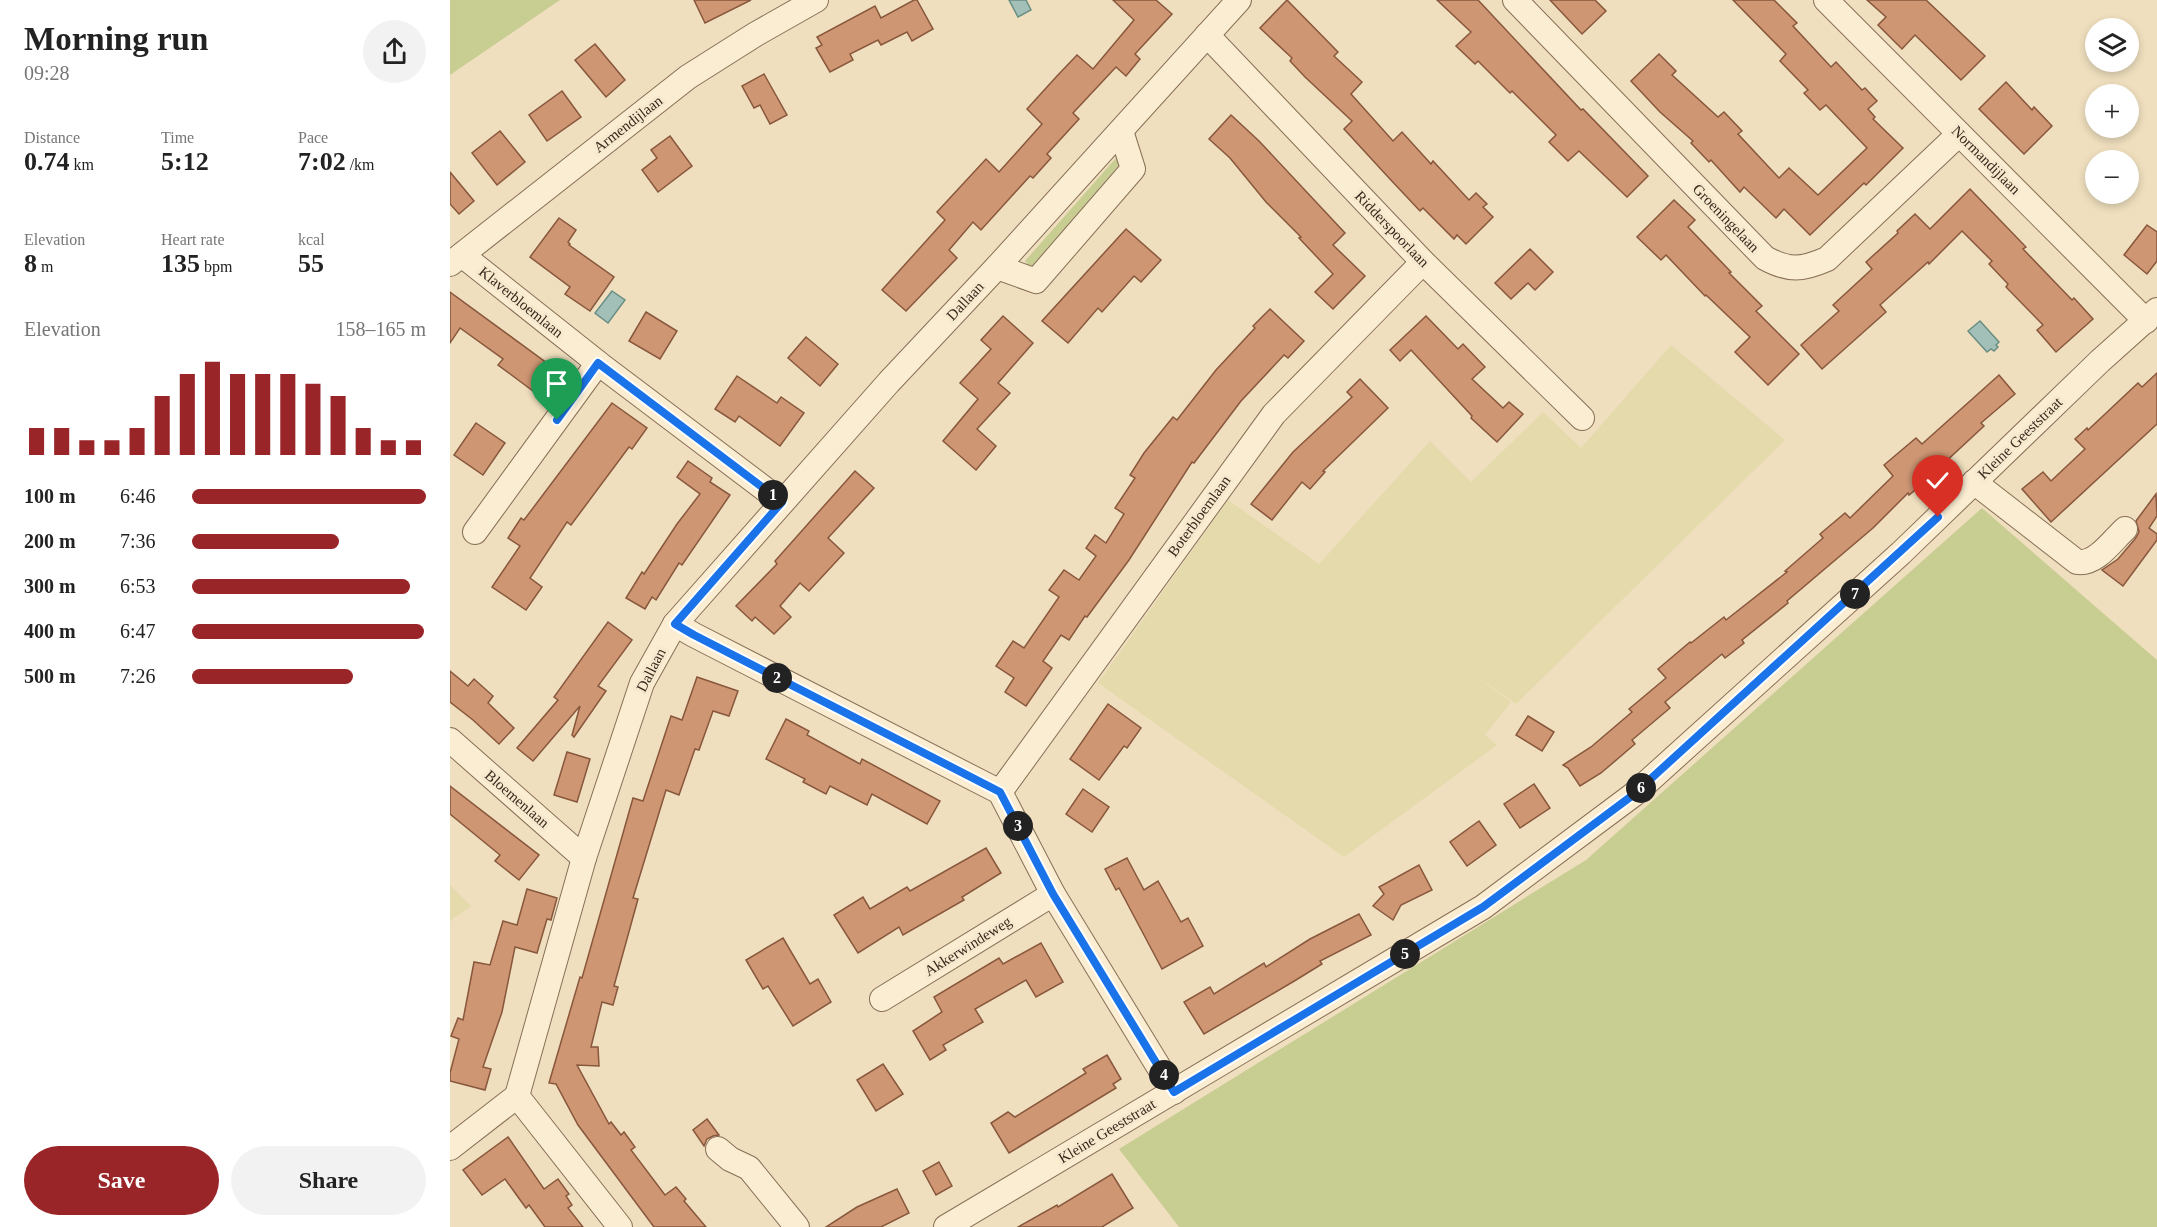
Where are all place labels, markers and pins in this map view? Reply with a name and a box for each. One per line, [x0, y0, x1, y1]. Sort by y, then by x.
pin [531, 358, 582, 420]
pin [1912, 455, 1963, 517]
pin: 1 [758, 480, 788, 510]
pin: 7 [1840, 579, 1870, 609]
pin: 2 [762, 663, 792, 693]
pin: 6 [1626, 773, 1656, 803]
pin: 3 [1003, 811, 1033, 841]
pin: 5 [1390, 939, 1420, 969]
pin: 4 [1149, 1060, 1179, 1090]

